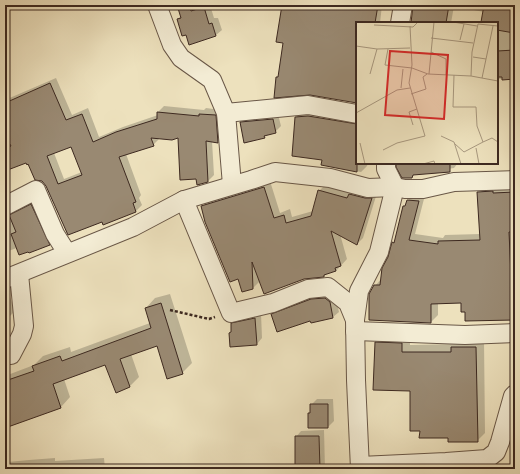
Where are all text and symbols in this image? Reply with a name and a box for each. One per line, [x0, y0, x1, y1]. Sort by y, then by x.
inset map [356, 22, 498, 164]

